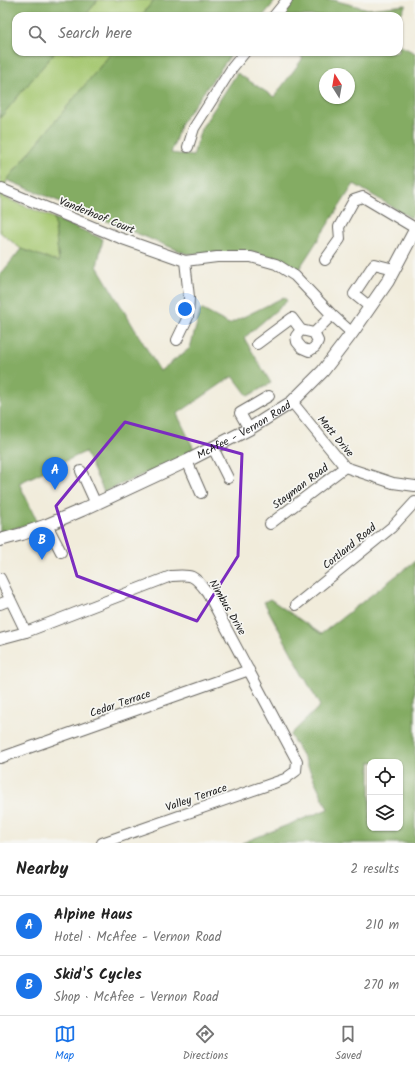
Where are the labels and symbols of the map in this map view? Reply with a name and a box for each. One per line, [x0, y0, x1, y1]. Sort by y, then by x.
north arrow [319, 68, 355, 104]
street label: Vanderhoof Court [56, 193, 138, 240]
your location [175, 299, 195, 319]
street label: McAfee - Vernon Road [194, 396, 295, 465]
street label: Mott Drive [312, 412, 358, 461]
pin: A [42, 457, 68, 490]
street label: Stayman Road [269, 459, 333, 514]
street label: Cortland Road [319, 519, 381, 574]
pin: B [29, 527, 55, 560]
street label: Nimbus Drive [204, 576, 250, 639]
street label: Cedar Terrace [87, 685, 153, 723]
street label: Valley Terrace [163, 779, 230, 817]

